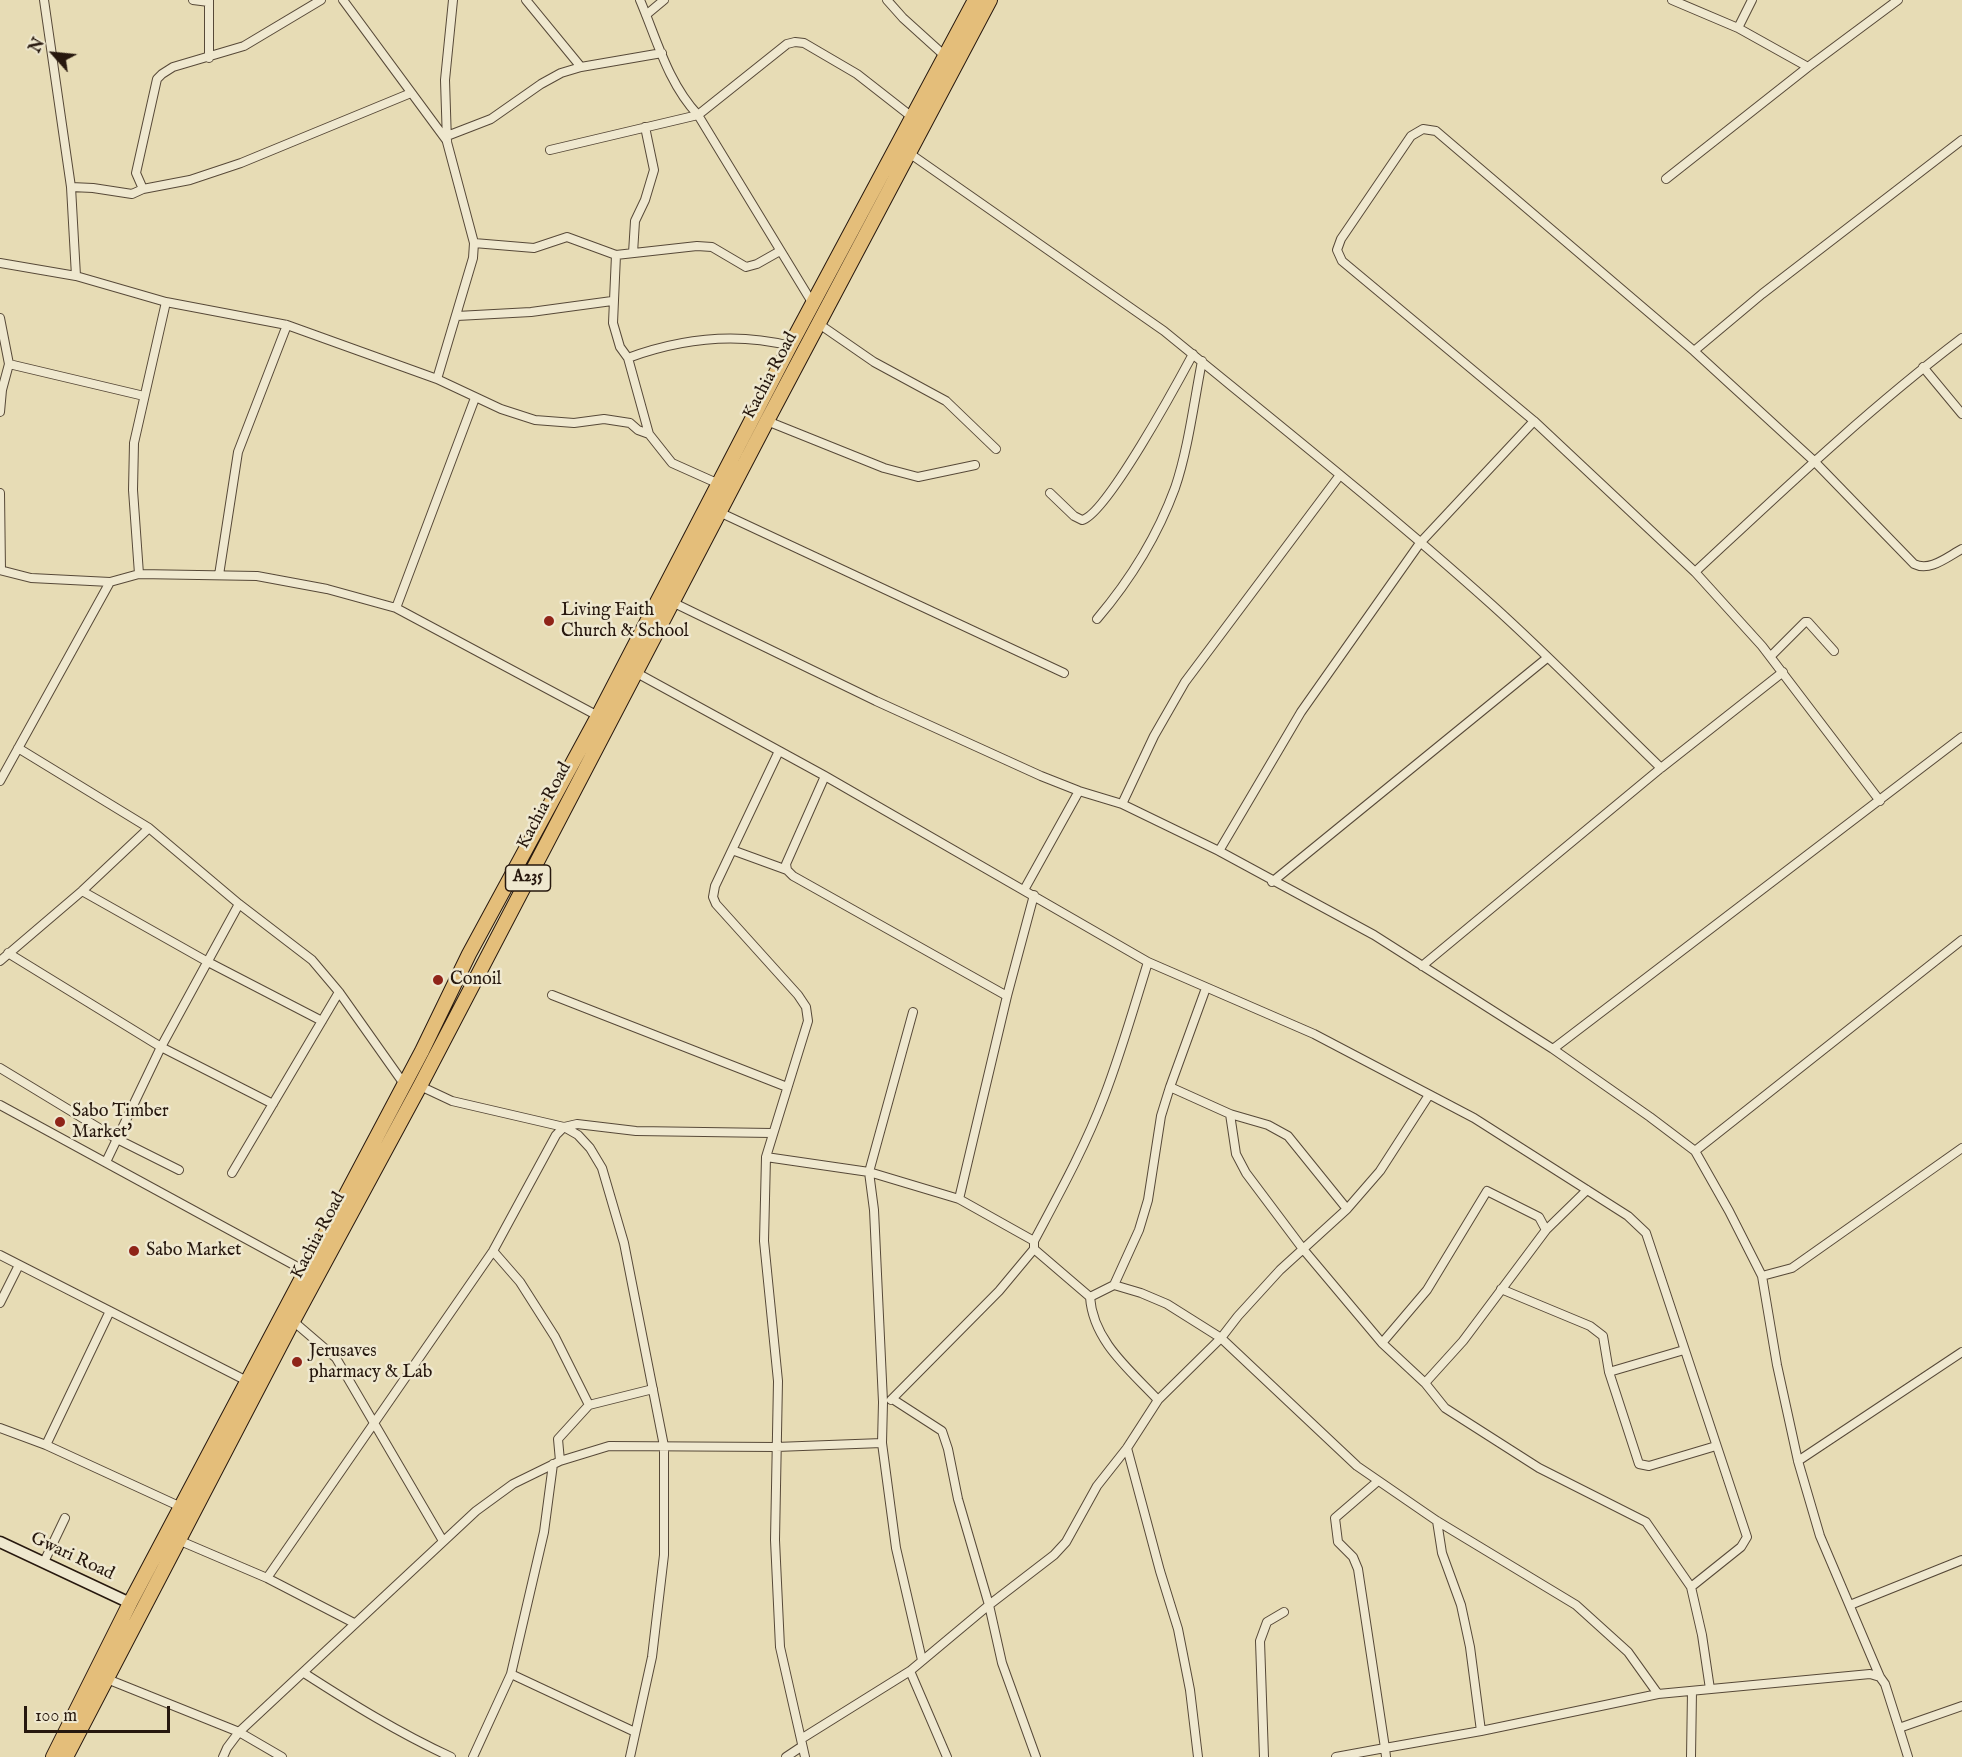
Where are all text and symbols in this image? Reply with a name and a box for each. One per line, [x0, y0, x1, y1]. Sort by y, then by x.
north arrow [24, 24, 84, 84]
text: N [26, 35, 50, 57]
street label: Kachia Road [739, 329, 803, 423]
place label: Living Faith Church & School [561, 600, 689, 642]
marker: Living Faith Church & School [542, 614, 556, 628]
street label: Kachia Road [513, 759, 577, 853]
road number: A235 [506, 865, 550, 891]
place label: Conoil [450, 969, 501, 991]
marker: Conoil [431, 973, 445, 987]
place label: Sabo Timber Market' [72, 1101, 169, 1144]
marker: Sabo Timber Market' [53, 1115, 67, 1129]
street label: Kachia Road [287, 1189, 351, 1283]
place label: Sabo Market [146, 1240, 241, 1262]
marker: Sabo Market [127, 1244, 141, 1258]
place label: Jerusaves pharmacy & Lab [309, 1341, 432, 1384]
marker: Jerusaves pharmacy & Lab [290, 1355, 304, 1369]
street label: Gwari Road [27, 1528, 117, 1586]
scale bar [27, 1694, 172, 1732]
text: 100 m [35, 1705, 77, 1728]

